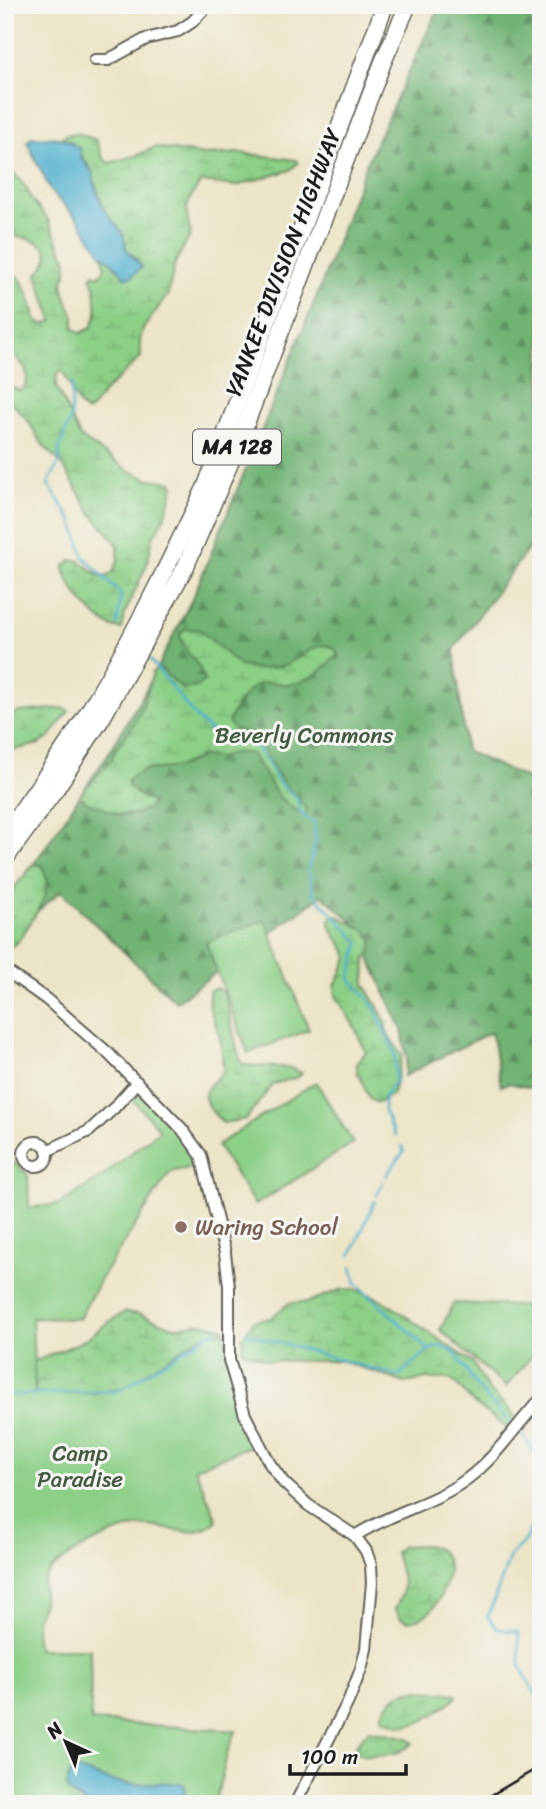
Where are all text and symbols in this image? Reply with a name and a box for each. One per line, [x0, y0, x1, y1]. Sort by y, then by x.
street label: YANKEE DIVISION HIGHWAY [213, 122, 354, 403]
road number: MA 128 [193, 430, 281, 464]
park label: Beverly Commons [215, 715, 394, 756]
place label: Waring School [195, 1207, 338, 1248]
marker: Waring School [173, 1219, 189, 1235]
park label: Camp Paradise [37, 1433, 123, 1500]
north arrow [32, 1708, 102, 1778]
text: N [38, 1713, 71, 1747]
scale bar [290, 1732, 406, 1776]
text: 100 m [301, 1738, 358, 1776]

